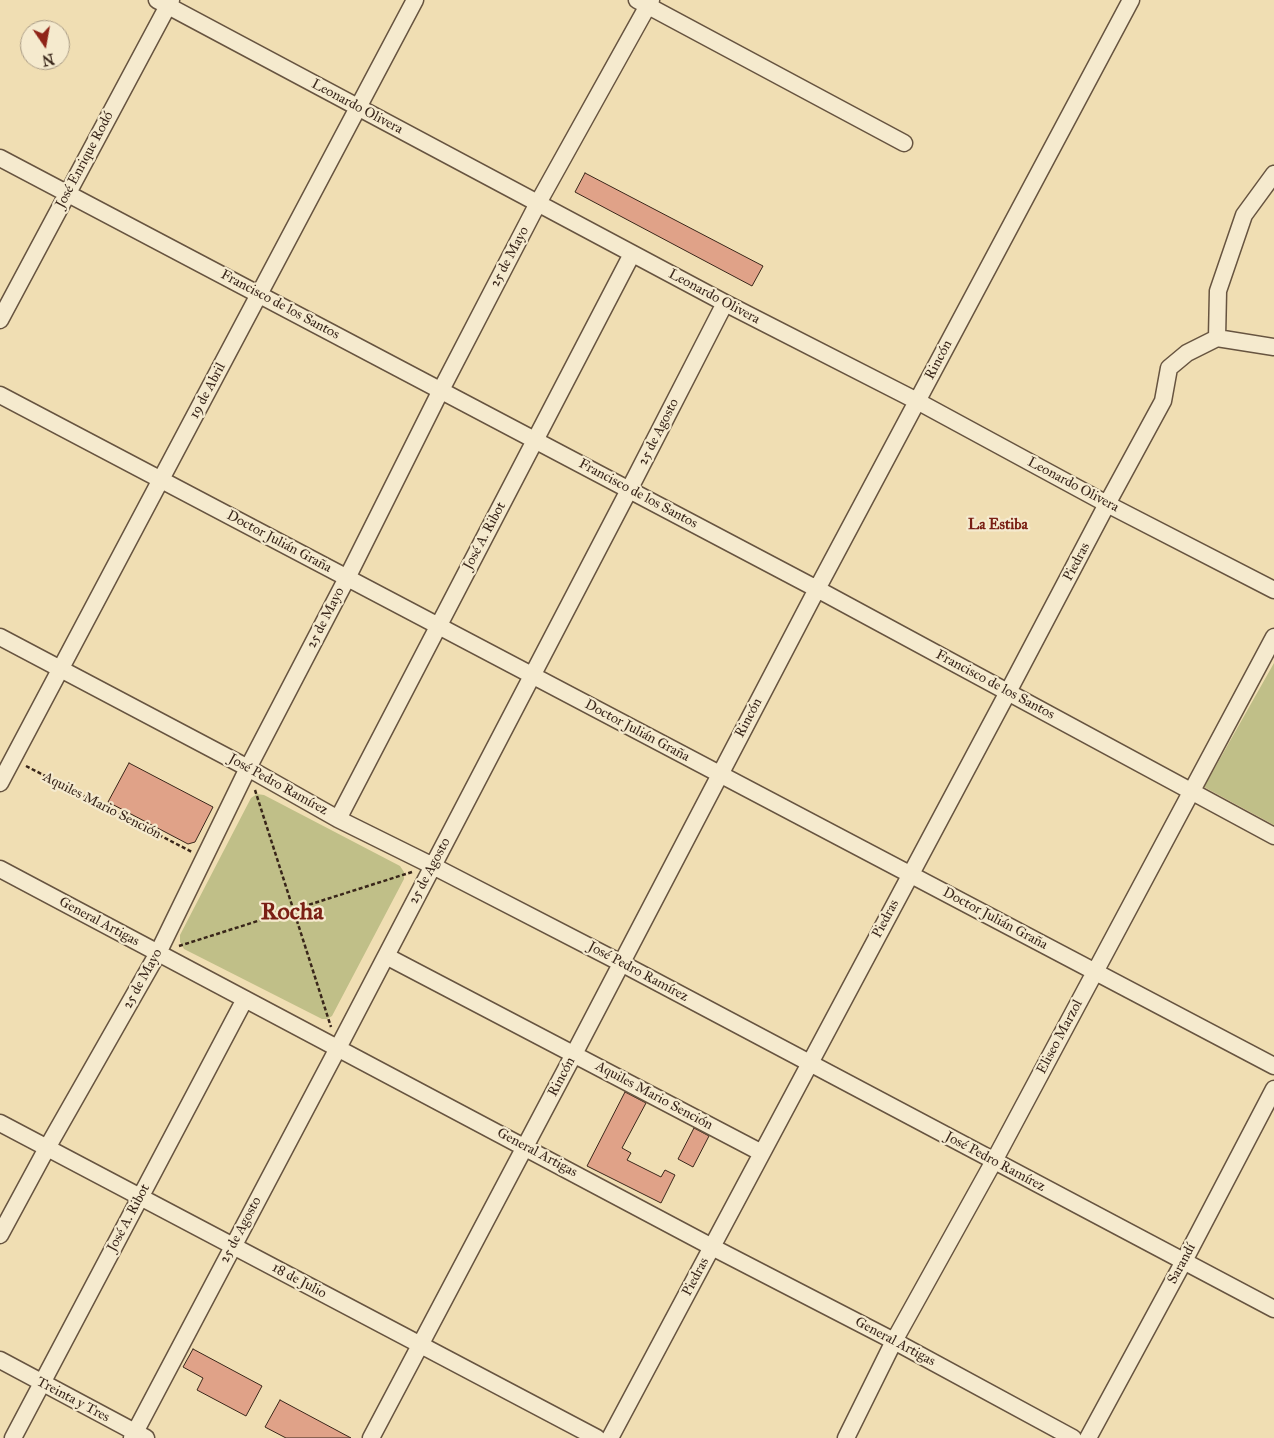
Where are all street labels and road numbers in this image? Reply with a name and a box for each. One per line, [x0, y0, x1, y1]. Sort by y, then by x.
street label: Leonardo Olivera [309, 76, 405, 138]
street label: José Enrique Rodó [52, 109, 118, 211]
street label: 25 de Mayo [487, 224, 533, 290]
street label: Leonardo Olivera [666, 266, 762, 328]
street label: Francisco de los Santos [218, 267, 342, 343]
street label: Rincón [922, 338, 956, 382]
street label: 19 de Abril [186, 360, 230, 422]
street label: 25 de Agosto [635, 396, 683, 468]
street label: Leonardo Olivera [1025, 454, 1121, 516]
street label: Francisco de los Santos [576, 456, 700, 532]
street label: José A. Ribot [460, 499, 510, 573]
street label: Doctor Julián Graña [224, 507, 334, 577]
street label: Piedras [1060, 540, 1094, 584]
street label: 25 de Mayo [304, 585, 348, 651]
street label: Francisco de los Santos [933, 647, 1057, 723]
street label: Doctor Julián Graña [582, 696, 692, 766]
street label: Rincón [732, 696, 766, 740]
street label: José Pedro Ramírez [225, 751, 331, 819]
street label: Aquiles Mario Sención [40, 769, 164, 843]
street label: 25 de Agosto [406, 835, 454, 907]
street label: Doctor Julián Graña [940, 884, 1050, 954]
street label: General Artigas [56, 894, 142, 950]
street label: Piedras [869, 897, 903, 941]
street label: José Pedro Ramírez [585, 938, 691, 1006]
street label: 25 de Mayo [120, 946, 166, 1012]
street label: Eliseo Marzol [1033, 997, 1087, 1077]
street label: Rincón [545, 1055, 579, 1099]
street label: Aquiles Mario Sención [592, 1058, 716, 1134]
street label: General Artigas [494, 1125, 580, 1181]
street label: José Pedro Ramírez [942, 1128, 1048, 1196]
street label: José A. Ribot [104, 1181, 154, 1255]
street label: 25 de Agosto [217, 1194, 265, 1266]
street label: Sarandí [1164, 1241, 1200, 1287]
street label: Piedras [679, 1255, 713, 1299]
street label: 18 de Julio [269, 1260, 329, 1302]
street label: General Artigas [852, 1314, 938, 1370]
street label: Treinta y Tres [34, 1374, 112, 1426]

